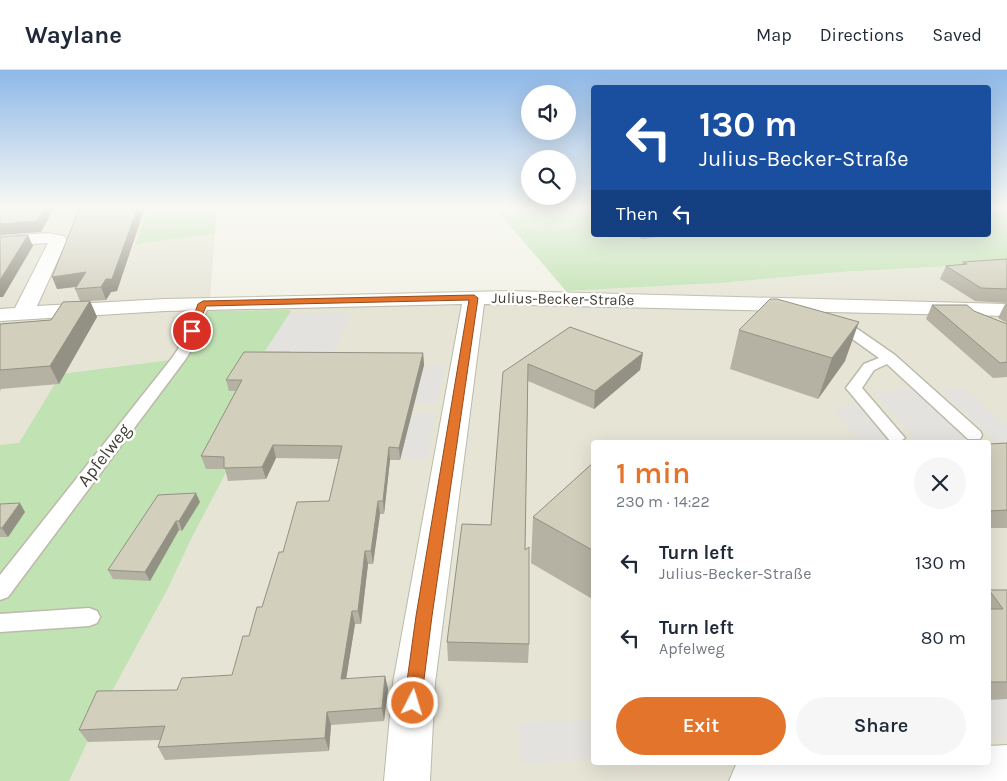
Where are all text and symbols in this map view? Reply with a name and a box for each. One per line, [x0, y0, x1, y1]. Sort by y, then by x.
text: Waylane [25, 21, 122, 49]
text: Map [756, 24, 792, 46]
text: Directions [820, 24, 904, 46]
text: Saved [932, 24, 982, 46]
map controls [521, 85, 576, 205]
button: sound [521, 85, 576, 140]
text: 130 m [699, 104, 797, 145]
icon: left [616, 105, 681, 170]
text: Julius-Becker-Straße [699, 146, 909, 172]
button: search [521, 150, 576, 205]
icon: left [668, 200, 696, 228]
text: Then [616, 203, 658, 225]
street label: Julius-Becker-Straße [491, 289, 635, 309]
pin [171, 310, 213, 352]
icon: arrive [178, 317, 206, 345]
street label: Apfelweg [73, 419, 135, 491]
text: 1 min [616, 455, 690, 491]
button: close [914, 457, 966, 509]
text: 230 m · 14:22 [616, 492, 710, 511]
text: Turn left [659, 542, 734, 564]
icon: left [616, 549, 644, 577]
text: 130 m [915, 552, 966, 574]
text: Julius-Becker-Straße [659, 564, 811, 583]
text: Turn left [659, 617, 734, 639]
icon: left [616, 624, 644, 652]
text: 80 m [921, 627, 966, 649]
text: Apfelweg [659, 639, 725, 658]
position arrow [386, 676, 438, 728]
button: Exit [616, 697, 786, 755]
button: Share [796, 697, 966, 755]

